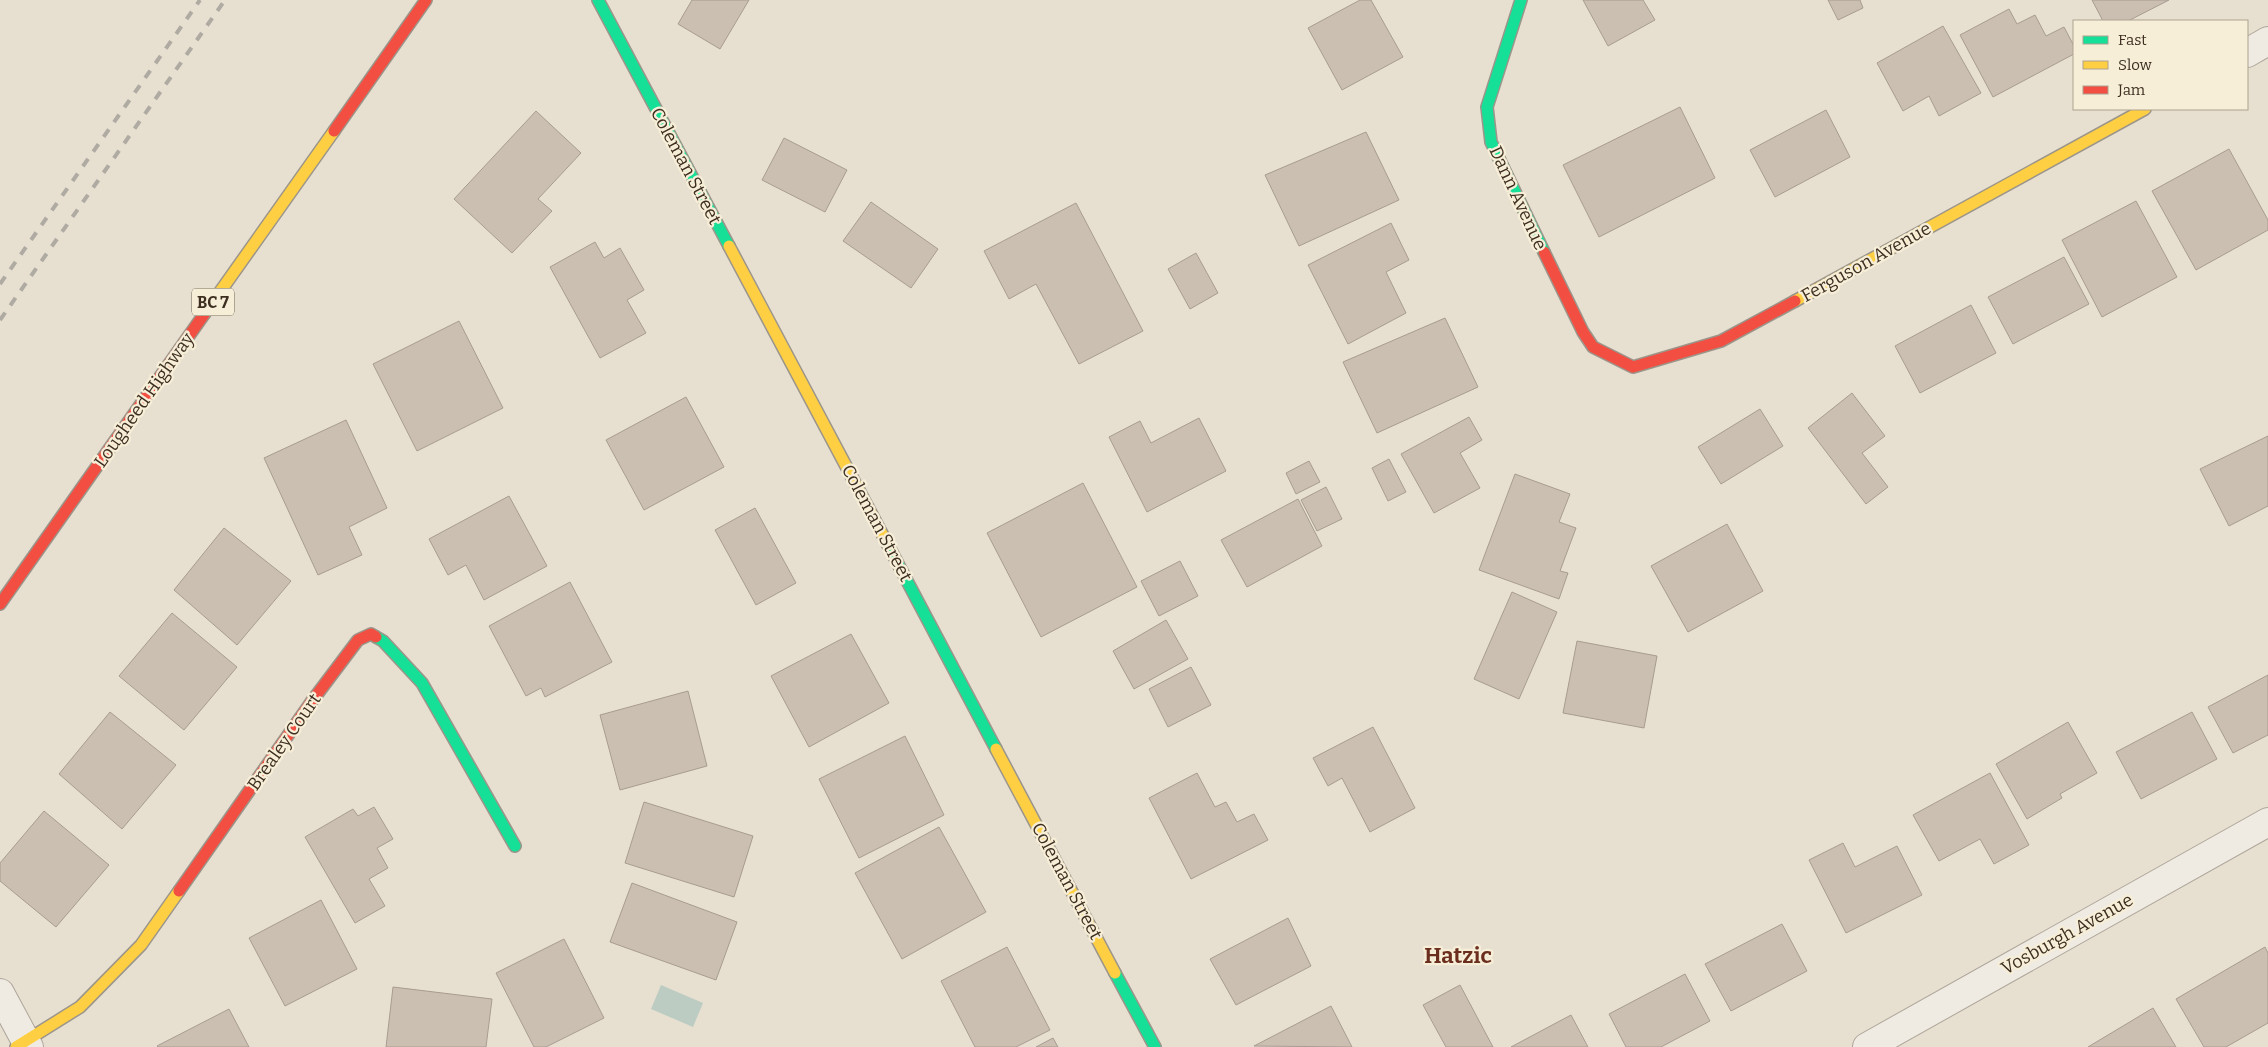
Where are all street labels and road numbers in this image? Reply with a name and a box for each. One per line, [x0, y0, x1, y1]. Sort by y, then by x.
street label: Coleman Street [646, 104, 726, 229]
street label: Dann Avenue [1484, 143, 1552, 253]
street label: Ferguson Avenue [1797, 217, 1935, 307]
road number: BC 7 [192, 288, 234, 316]
street label: Lougheed Highway [89, 328, 199, 472]
street label: Coleman Street [837, 461, 917, 586]
street label: Brealey Court [242, 689, 326, 795]
street label: Coleman Street [1027, 819, 1107, 944]
street label: Vosburgh Avenue [1997, 889, 2137, 979]

